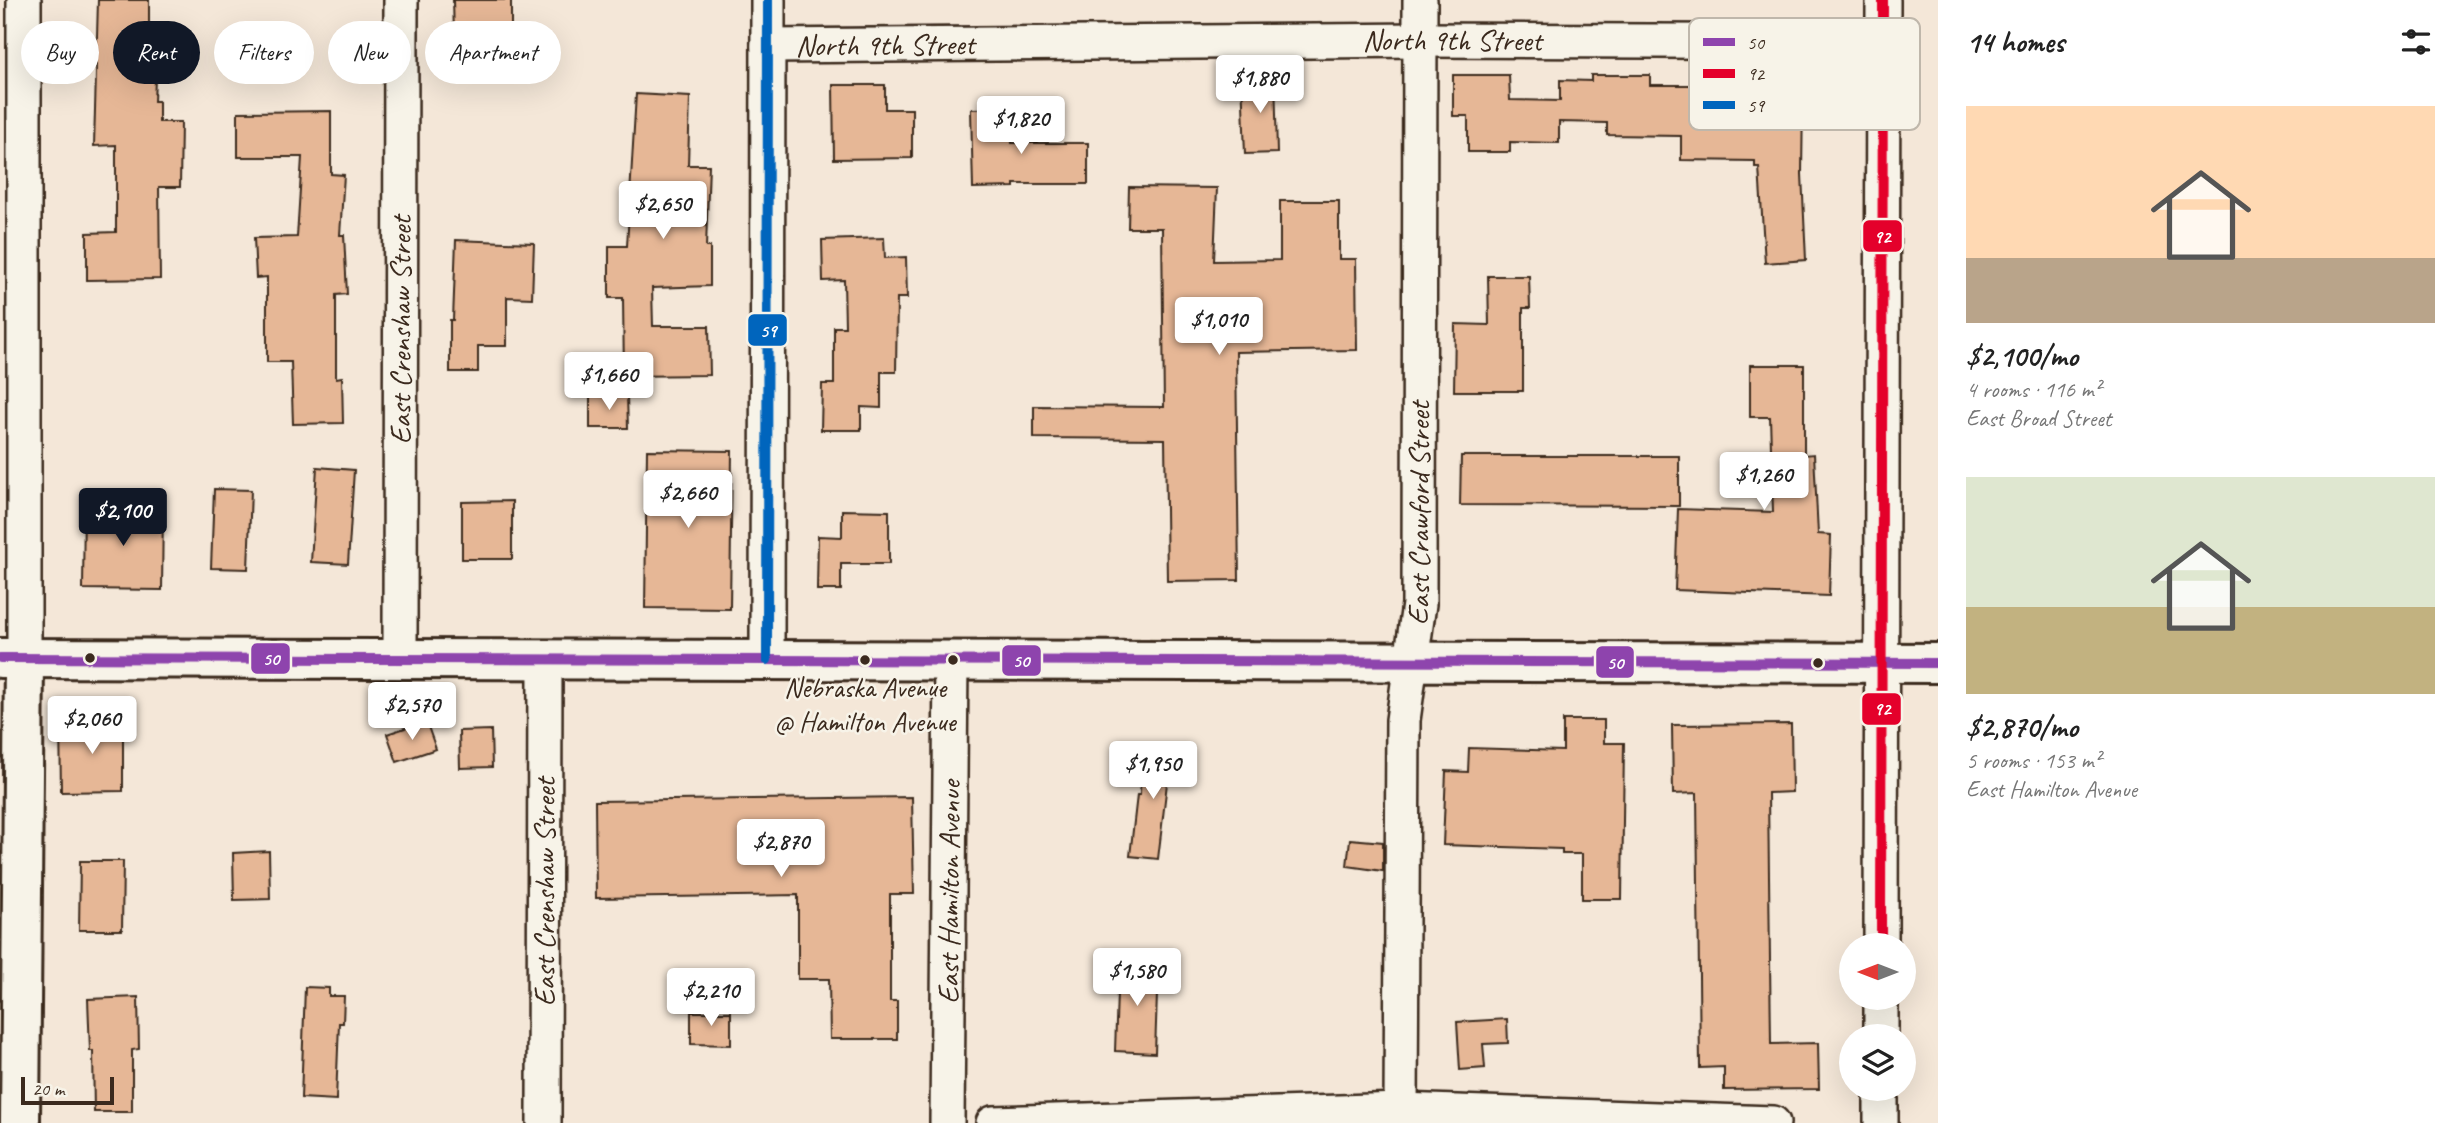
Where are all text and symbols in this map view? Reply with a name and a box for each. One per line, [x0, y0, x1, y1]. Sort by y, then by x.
legend [1689, 18, 1920, 130]
chip: Buy [21, 21, 99, 84]
chip: Rent [113, 21, 200, 84]
chip: Filters [214, 21, 314, 84]
chip: New [328, 21, 411, 84]
chip: Apartment [425, 21, 561, 84]
street label: North 9th Street [1362, 21, 1545, 60]
text: 14 homes [1966, 23, 2064, 61]
icon: filters [2397, 23, 2435, 61]
street label: North 9th Street [795, 25, 978, 65]
text: 50 [1747, 31, 1766, 55]
pin: $1,880 [1203, 55, 1317, 115]
text: 92 [1747, 62, 1766, 86]
text: $1,880 [1232, 63, 1288, 92]
text: 59 [1747, 94, 1766, 118]
pin: $1,820 [964, 96, 1078, 156]
text: $1,820 [993, 104, 1049, 133]
icon: home [2138, 152, 2264, 278]
pin: $2,650 [606, 182, 720, 241]
text: $2,650 [635, 189, 691, 218]
street label: East Crenshaw Street [381, 213, 420, 444]
line badge: 92 [1862, 219, 1903, 253]
text: 92 [1874, 225, 1893, 249]
pin: $1,010 [1162, 298, 1276, 357]
text: $1,010 [1191, 305, 1247, 334]
line badge: 59 [747, 313, 788, 347]
text: 59 [760, 319, 779, 343]
text: $2,100/mo [1966, 337, 2078, 375]
pin: $1,660 [552, 352, 666, 412]
text: $1,660 [580, 360, 638, 389]
text: 4 rooms · 116 m² [1966, 375, 2101, 404]
street label: East Crawford Street [1397, 399, 1438, 627]
text: East Broad Street [1966, 404, 2111, 433]
pin: $1,260 [1707, 452, 1821, 512]
text: $1,260 [1736, 460, 1792, 489]
pin: $2,660 [631, 470, 745, 530]
text: $2,660 [659, 478, 717, 507]
pin: $2,100 [66, 489, 180, 548]
text: $2,100 [95, 496, 151, 525]
icon: home [2138, 523, 2264, 649]
line badge: 50 [250, 642, 291, 675]
line badge: 50 [1001, 644, 1042, 677]
line badge: 50 [1595, 645, 1635, 679]
text: 50 [263, 647, 282, 671]
text: 50 [1013, 649, 1032, 673]
unlabelled marker [83, 651, 97, 665]
text: 50 [1607, 651, 1626, 675]
marker: Nebraska Avenue @ Hamilton Avenue [858, 653, 872, 667]
unlabelled marker [946, 653, 960, 667]
unlabelled marker [1811, 656, 1825, 670]
place label: Nebraska Avenue @ Hamilton Avenue [774, 670, 958, 739]
pin: $2,570 [355, 682, 469, 742]
text: $2,570 [384, 690, 440, 719]
line badge: 92 [1861, 692, 1902, 726]
pin: $2,060 [35, 696, 149, 756]
text: 92 [1874, 697, 1893, 721]
text: $2,060 [64, 704, 120, 733]
text: $2,870/mo [1966, 708, 2078, 746]
pin: $1,950 [1096, 742, 1210, 801]
text: 5 rooms · 153 m² [1966, 746, 2101, 775]
text: $1,950 [1125, 749, 1181, 778]
street label: East Crenshaw Street [525, 775, 564, 1006]
text: East Hamilton Avenue [1966, 775, 2137, 804]
street label: East Hamilton Avenue [929, 778, 969, 1004]
pin: $2,870 [724, 820, 838, 879]
text: $2,870 [753, 827, 809, 856]
north arrow [1839, 933, 1916, 1010]
map controls [1839, 933, 1916, 1101]
pin: $1,580 [1080, 948, 1194, 1008]
text: $1,580 [1109, 956, 1165, 985]
pin: $2,210 [654, 968, 768, 1028]
text: $2,210 [683, 976, 739, 1005]
button: layers [1839, 1024, 1916, 1101]
scale bar [21, 1074, 114, 1106]
text: 20 m [32, 1077, 64, 1101]

